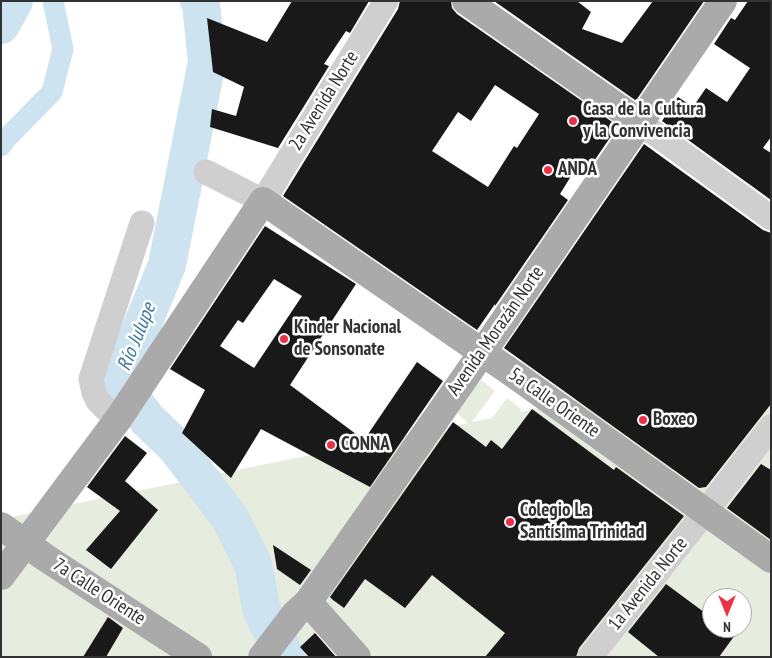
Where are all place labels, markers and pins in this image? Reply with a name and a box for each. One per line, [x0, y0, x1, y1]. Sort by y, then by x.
place label: Casa de la Cultura y la Convivencia [583, 99, 704, 143]
marker: Casa de la Cultura y la Convivencia [567, 115, 579, 127]
place label: ANDA [558, 159, 597, 181]
marker: ANDA [542, 164, 554, 176]
place label: Kinder Nacional de Sonsonate [294, 317, 401, 361]
marker: Kinder Nacional de Sonsonate [278, 333, 290, 345]
place label: Boxeo [653, 409, 695, 431]
marker: Boxeo [637, 414, 649, 426]
place label: CONNA [341, 434, 390, 456]
marker: CONNA [325, 439, 337, 451]
place label: Colegio La Santísima Trinidad [520, 500, 645, 544]
marker: Colegio La Santísima Trinidad [504, 516, 516, 528]

